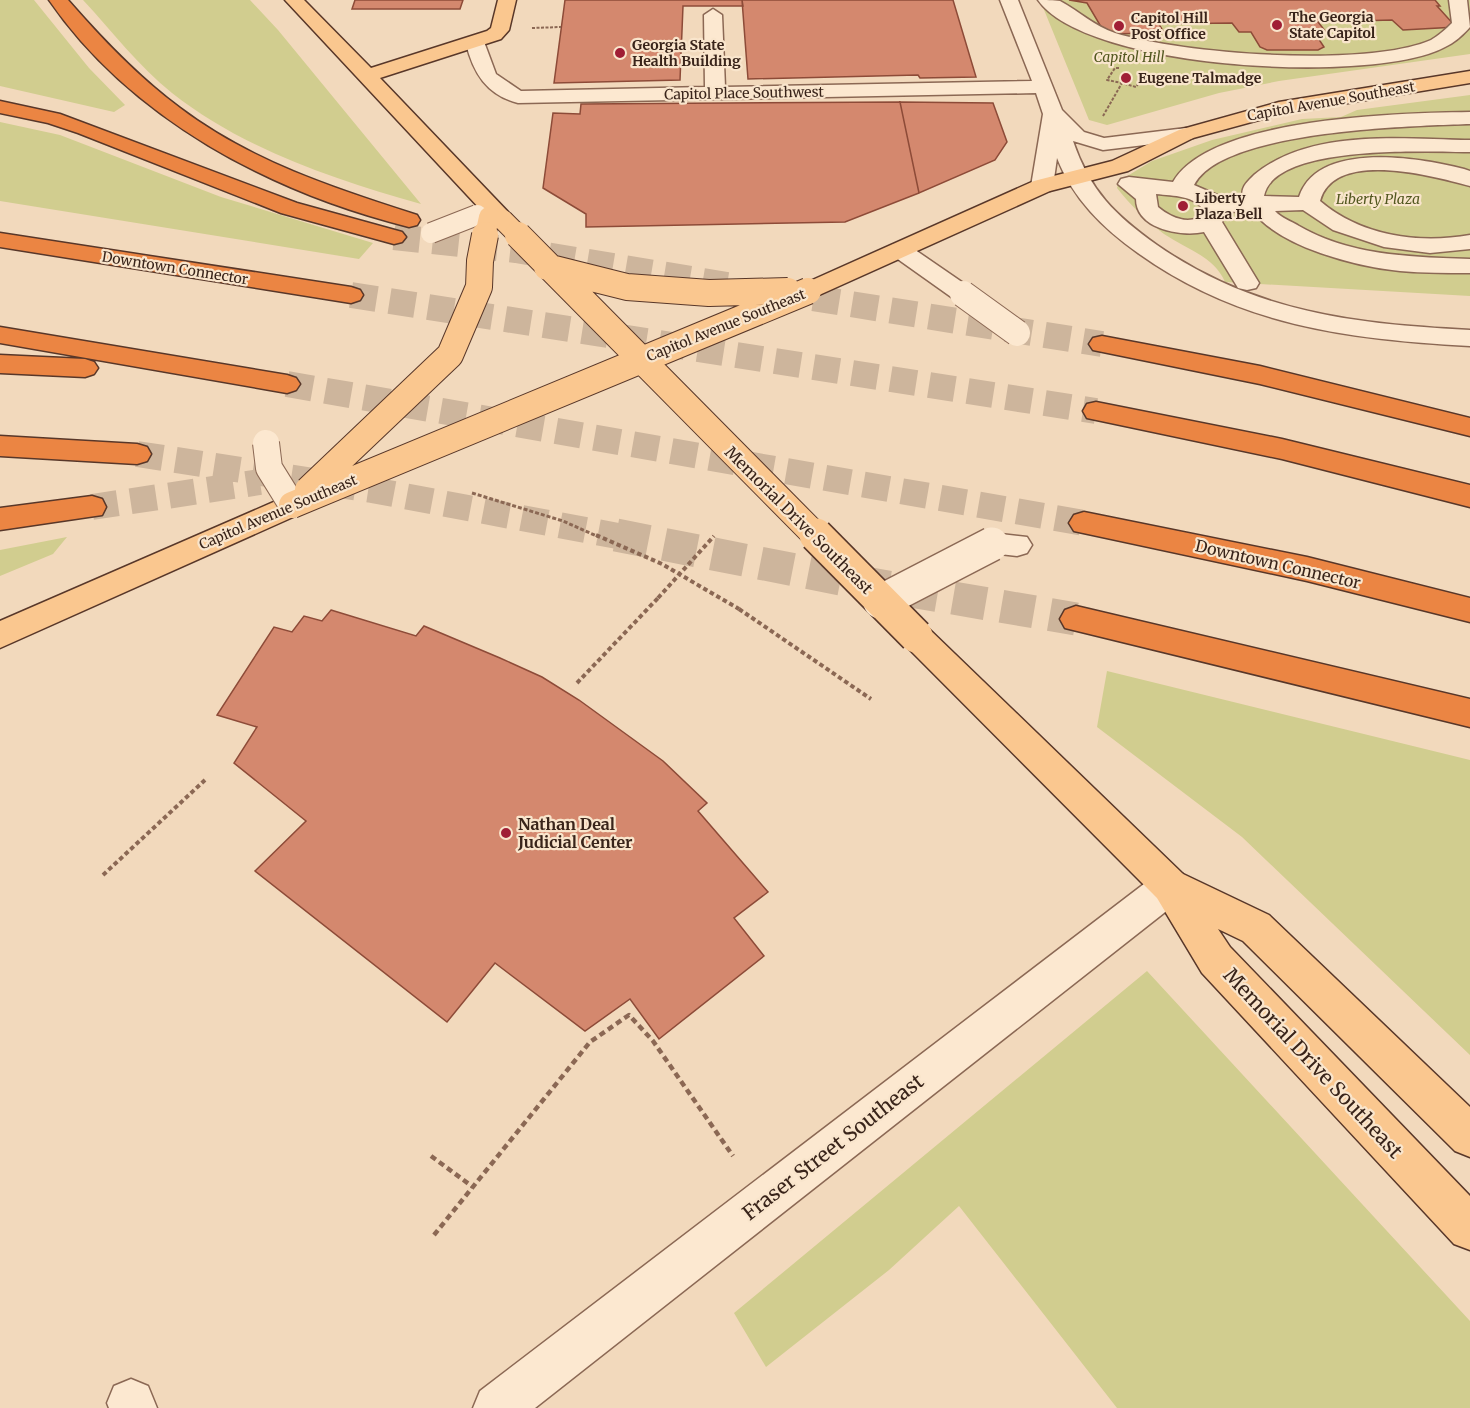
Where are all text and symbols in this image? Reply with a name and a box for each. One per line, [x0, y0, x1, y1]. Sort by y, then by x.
place label: The Georgia State Capitol [1289, 8, 1376, 42]
place label: Capitol Hill Post Office [1131, 9, 1209, 43]
marker: The Georgia State Capitol [1270, 18, 1284, 32]
marker: Capitol Hill Post Office [1112, 19, 1126, 33]
place label: Georgia State Health Building [632, 36, 741, 70]
marker: Georgia State Health Building [613, 46, 627, 60]
park label: Capitol Hill [1093, 48, 1165, 66]
place label: Eugene Talmadge [1138, 69, 1262, 87]
marker: Eugene Talmadge [1119, 71, 1133, 85]
street label: Capitol Avenue Southeast [1246, 77, 1417, 125]
street label: Capitol Place Southwest [664, 83, 825, 103]
place label: Liberty Plaza Bell [1195, 189, 1263, 223]
park label: Liberty Plaza [1336, 190, 1420, 208]
marker: Liberty Plaza Bell [1176, 199, 1190, 213]
street label: Downtown Connector [101, 248, 249, 288]
street label: Capitol Avenue Southeast [644, 285, 809, 365]
street label: Memorial Drive Southeast [721, 442, 878, 599]
street label: Capitol Avenue Southeast [196, 470, 360, 553]
street label: Downtown Connector [1193, 535, 1363, 593]
place label: Nathan Deal Judicial Center [517, 814, 633, 852]
marker: Nathan Deal Judicial Center [499, 826, 513, 840]
street label: Memorial Drive Southeast [1219, 962, 1408, 1163]
street label: Fraser Street Southeast [737, 1068, 928, 1225]

